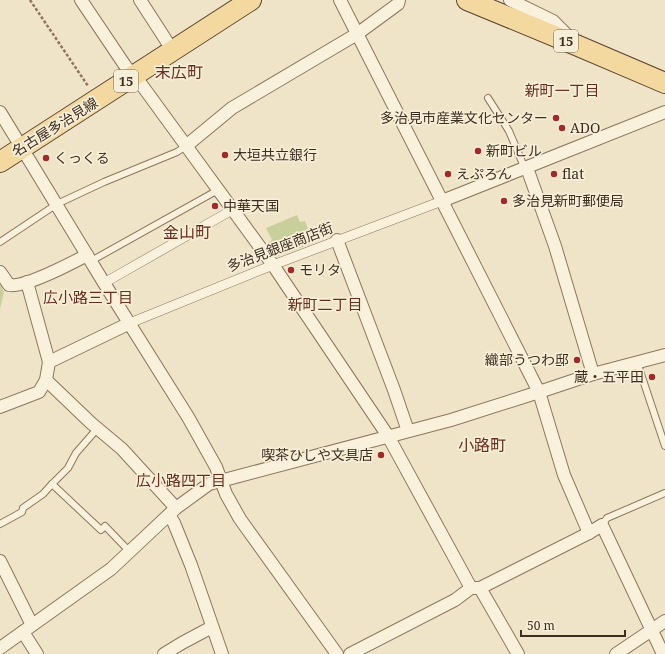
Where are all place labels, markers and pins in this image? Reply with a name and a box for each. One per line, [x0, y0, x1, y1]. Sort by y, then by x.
place label: 多治見市産業文化センター [380, 108, 548, 127]
marker: 多治見市産業文化センター [551, 113, 561, 123]
place label: ADO [570, 118, 600, 137]
marker: ADO [557, 123, 567, 133]
place label: 新町ビル [486, 141, 542, 160]
place label: 大垣共立銀行 [233, 145, 317, 164]
marker: 新町ビル [473, 146, 483, 156]
place label: くっくる [54, 148, 110, 167]
marker: 大垣共立銀行 [220, 150, 230, 160]
marker: くっくる [41, 153, 51, 163]
place label: えぷろん [456, 164, 512, 183]
place label: flat [562, 164, 584, 183]
marker: えぷろん [443, 169, 453, 179]
marker: flat [549, 169, 559, 179]
place label: 多治見新町郵便局 [512, 191, 624, 210]
place label: 中華天国 [223, 196, 279, 215]
marker: 多治見新町郵便局 [499, 196, 509, 206]
marker: 中華天国 [210, 201, 220, 211]
place label: モリタ [299, 260, 341, 279]
marker: モリタ [286, 265, 296, 275]
place label: 織部うつわ邸 [485, 350, 569, 369]
marker: 織部うつわ邸 [572, 355, 582, 365]
place label: 蔵・五平田 [574, 367, 644, 386]
marker: 蔵・五平田 [647, 372, 657, 382]
place label: 喫茶ひしや文具店 [261, 445, 373, 464]
marker: 喫茶ひしや文具店 [376, 450, 386, 460]

